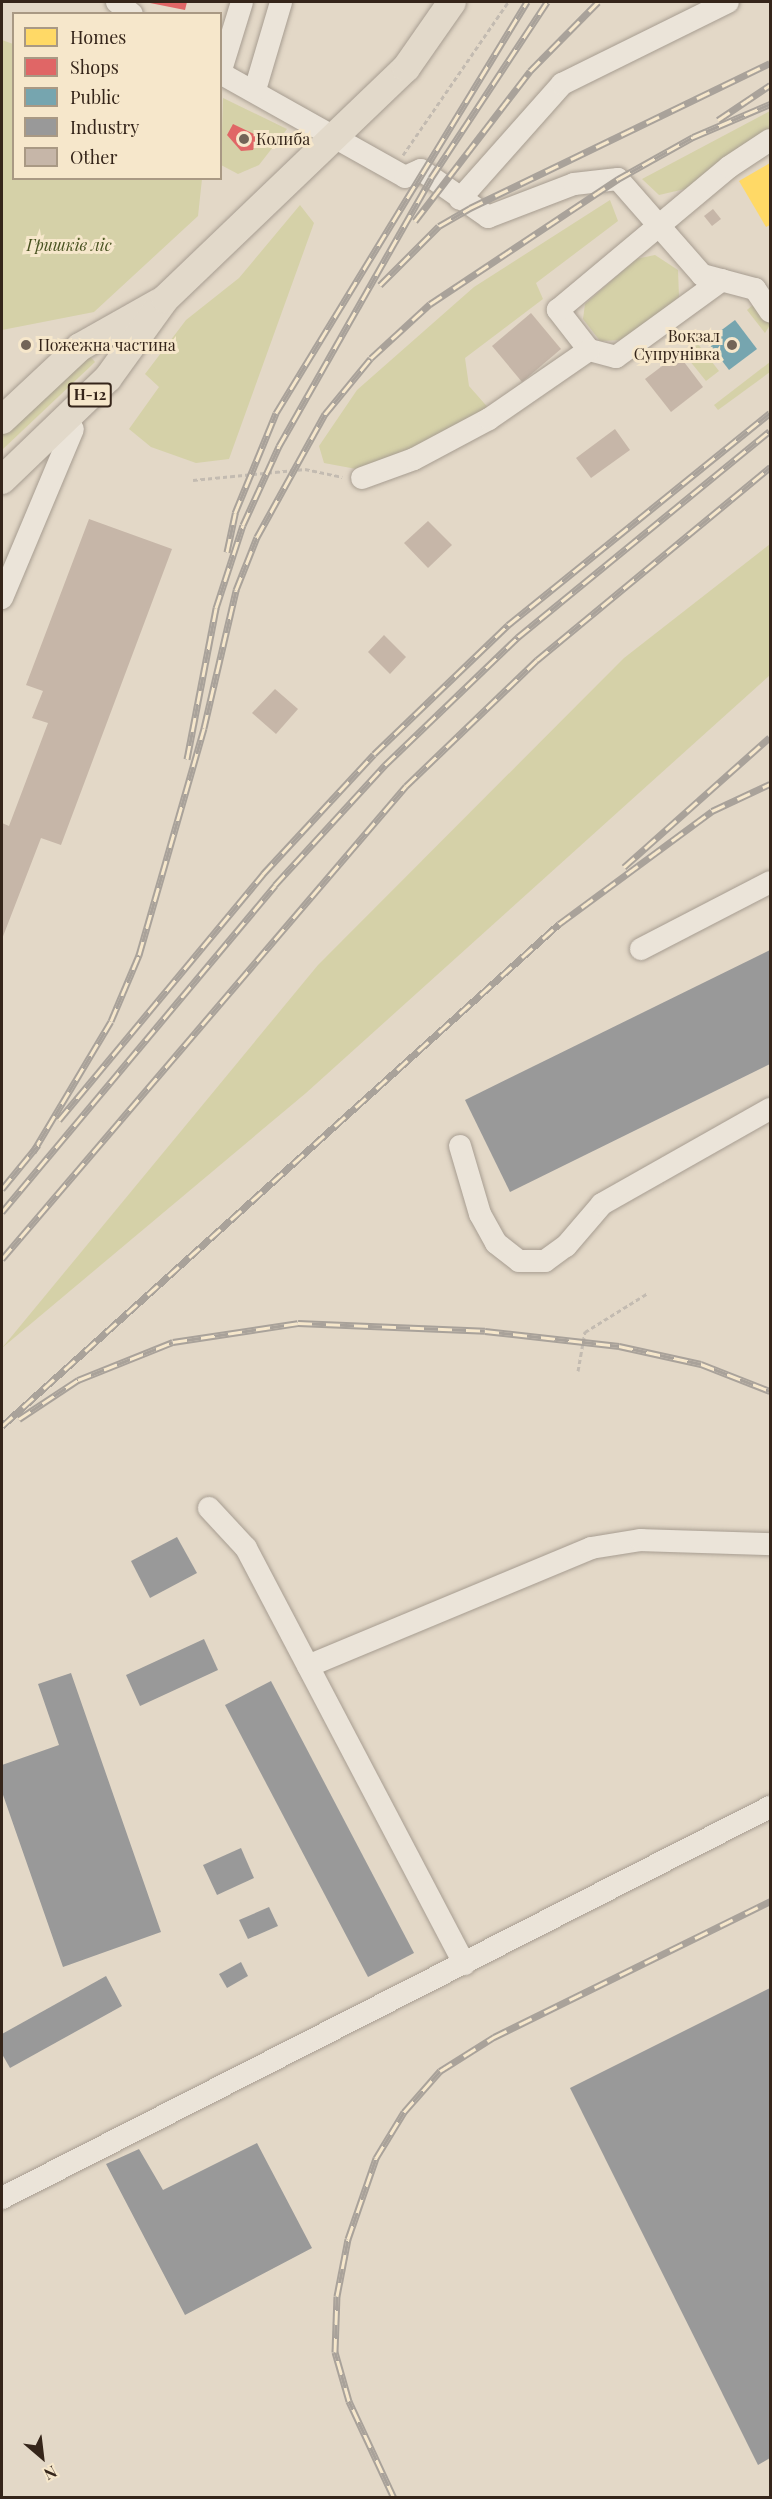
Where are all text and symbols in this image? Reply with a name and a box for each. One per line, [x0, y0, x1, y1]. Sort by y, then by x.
legend [12, 12, 222, 180]
text: Homes [70, 25, 126, 49]
text: Shops [70, 55, 119, 79]
text: Public [70, 85, 120, 109]
text: Industry [70, 115, 139, 139]
place label: Колиба [256, 129, 310, 149]
marker: Колиба [237, 132, 251, 146]
text: Other [70, 145, 117, 169]
park label: Гришків ліс [26, 235, 112, 255]
place label: Вокзал Супрунівка [634, 326, 720, 364]
place label: Пожежна частина [38, 335, 176, 355]
marker: Пожежна частина [19, 338, 33, 352]
marker: Вокзал Супрунівка [725, 338, 739, 352]
road number: Н-12 [68, 383, 112, 407]
north arrow [12, 2427, 72, 2487]
text: N [41, 2461, 61, 2485]

